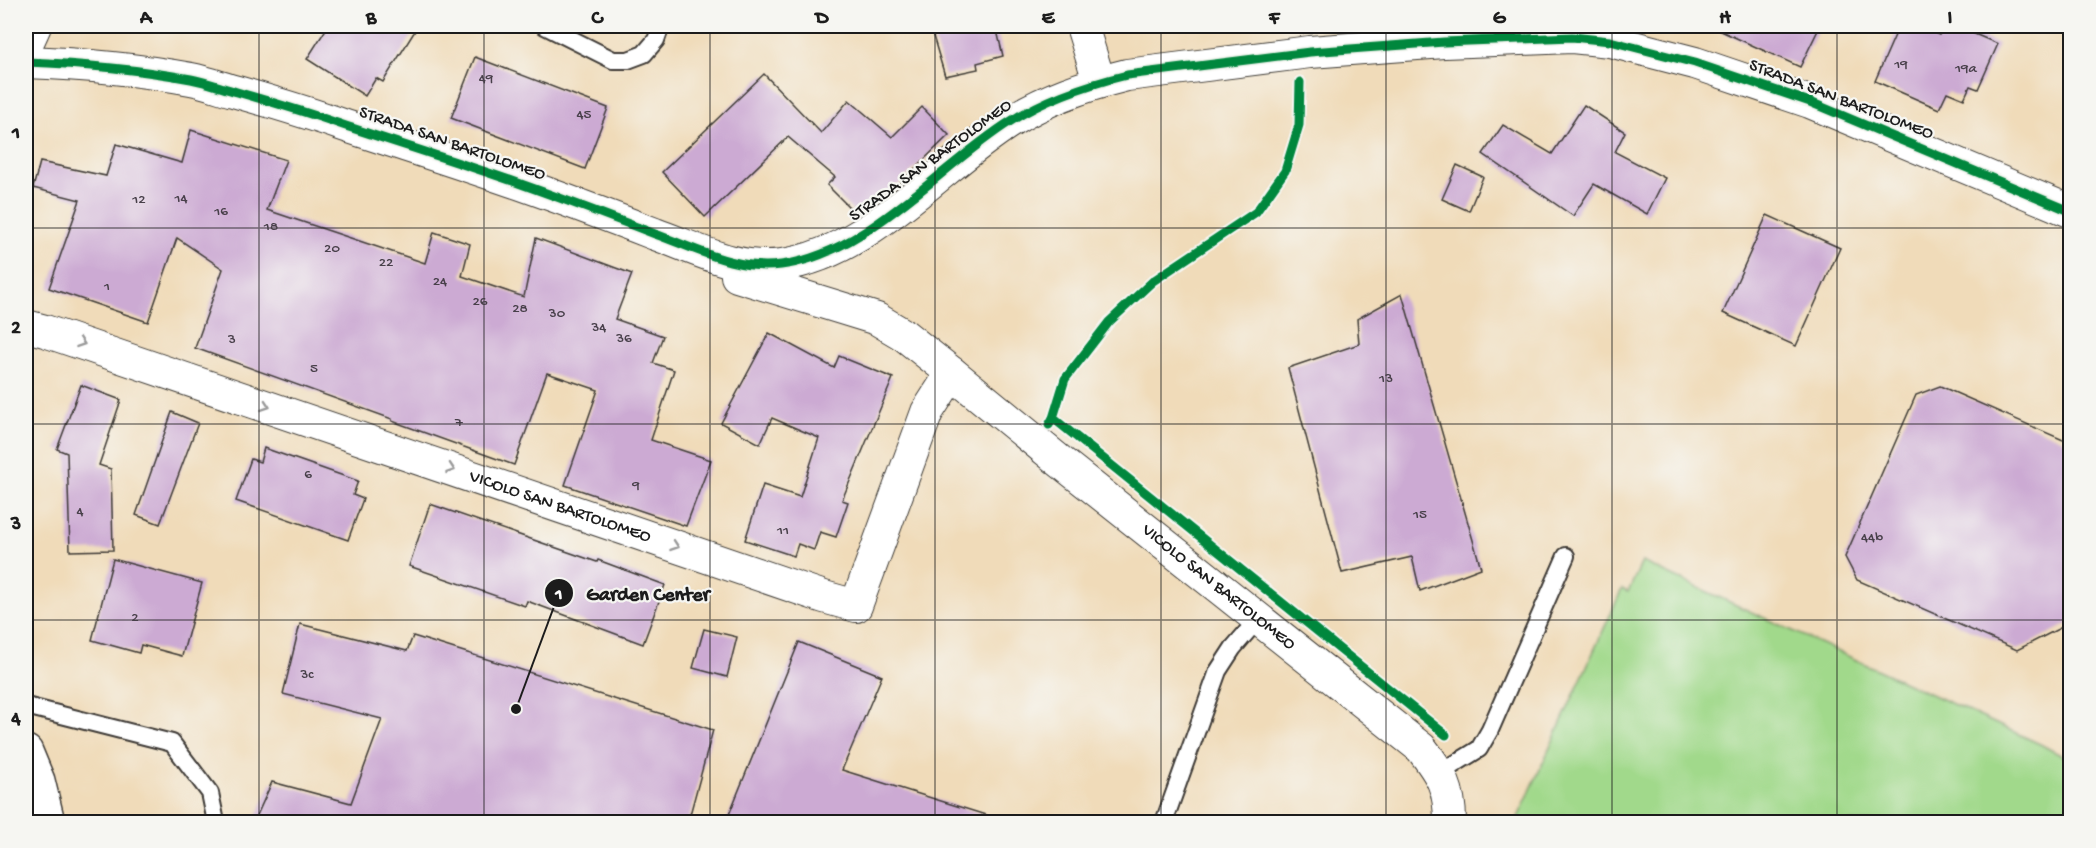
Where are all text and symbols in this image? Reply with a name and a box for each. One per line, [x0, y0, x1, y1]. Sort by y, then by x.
text: A [139, 8, 154, 31]
text: B [365, 8, 377, 31]
text: C [591, 8, 605, 31]
text: D [813, 8, 829, 31]
text: E [1042, 8, 1056, 31]
text: F [1268, 8, 1281, 31]
text: G [1493, 8, 1507, 31]
text: H [1719, 8, 1731, 31]
text: I [1948, 8, 1953, 31]
street label: STRADA SAN BARTOLOMEO [1746, 55, 1936, 145]
house number: 19 [1893, 56, 1908, 74]
house number: 19a [1954, 60, 1978, 78]
house number: 49 [479, 70, 494, 88]
street label: STRADA SAN BARTOLOMEO [846, 95, 1017, 227]
street label: STRADA SAN BARTOLOMEO [356, 102, 548, 186]
house number: 45 [577, 106, 592, 124]
text: 1 [11, 123, 20, 146]
house number: 14 [173, 190, 188, 208]
house number: 12 [131, 191, 146, 209]
house number: 16 [213, 203, 228, 221]
house number: 18 [263, 218, 278, 236]
house number: 20 [324, 240, 340, 258]
house number: 22 [379, 254, 393, 272]
house number: 24 [433, 273, 447, 291]
house number: 1 [103, 278, 110, 296]
house number: 26 [473, 293, 488, 311]
house number: 28 [512, 300, 528, 318]
house number: 30 [548, 305, 566, 323]
text: 2 [11, 318, 21, 341]
house number: 34 [591, 319, 606, 337]
house number: 36 [615, 330, 632, 348]
house number: 3 [227, 331, 236, 349]
one-way arrow [75, 336, 86, 349]
house number: 5 [310, 360, 318, 378]
house number: 13 [1378, 370, 1393, 388]
one-way arrow [260, 399, 271, 411]
house number: 7 [454, 414, 464, 432]
one-way arrow [445, 462, 456, 474]
house number: 6 [304, 466, 312, 484]
street label: VICOLO SAN BARTOLOMEO [466, 466, 654, 548]
house number: 9 [631, 477, 640, 495]
house number: 4 [76, 503, 84, 521]
house number: 15 [1412, 506, 1427, 524]
text: 3 [10, 514, 21, 537]
street label: VICOLO SAN BARTOLOMEO [1137, 519, 1300, 655]
house number: 11 [776, 522, 789, 540]
house number: 44b [1861, 529, 1883, 547]
one-way arrow [669, 539, 680, 551]
callout: Garden Center [544, 574, 721, 612]
text: 1 [554, 585, 563, 606]
text: Garden Center [586, 585, 712, 608]
house number: 2 [131, 609, 139, 627]
house number: 3c [300, 666, 314, 684]
text: 4 [10, 709, 21, 732]

